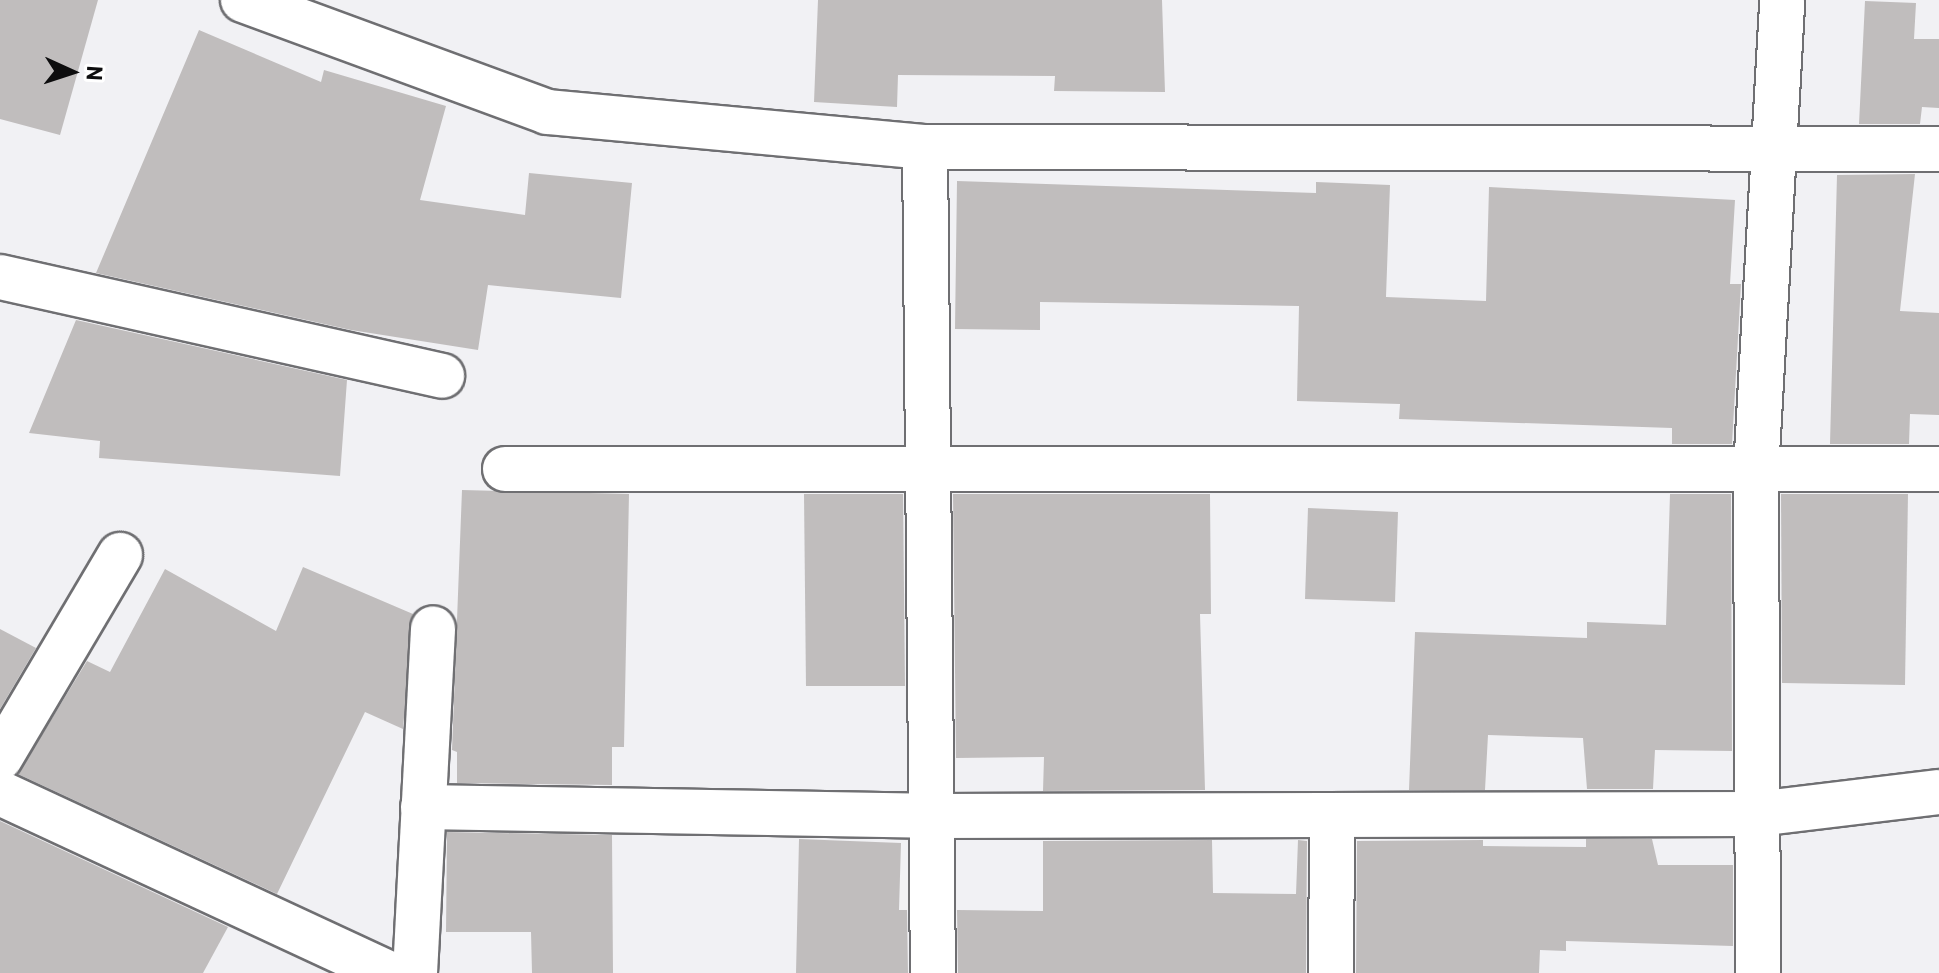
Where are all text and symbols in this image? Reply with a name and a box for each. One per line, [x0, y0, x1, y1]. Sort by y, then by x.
north arrow [32, 32, 112, 112]
text: N [83, 65, 109, 81]

